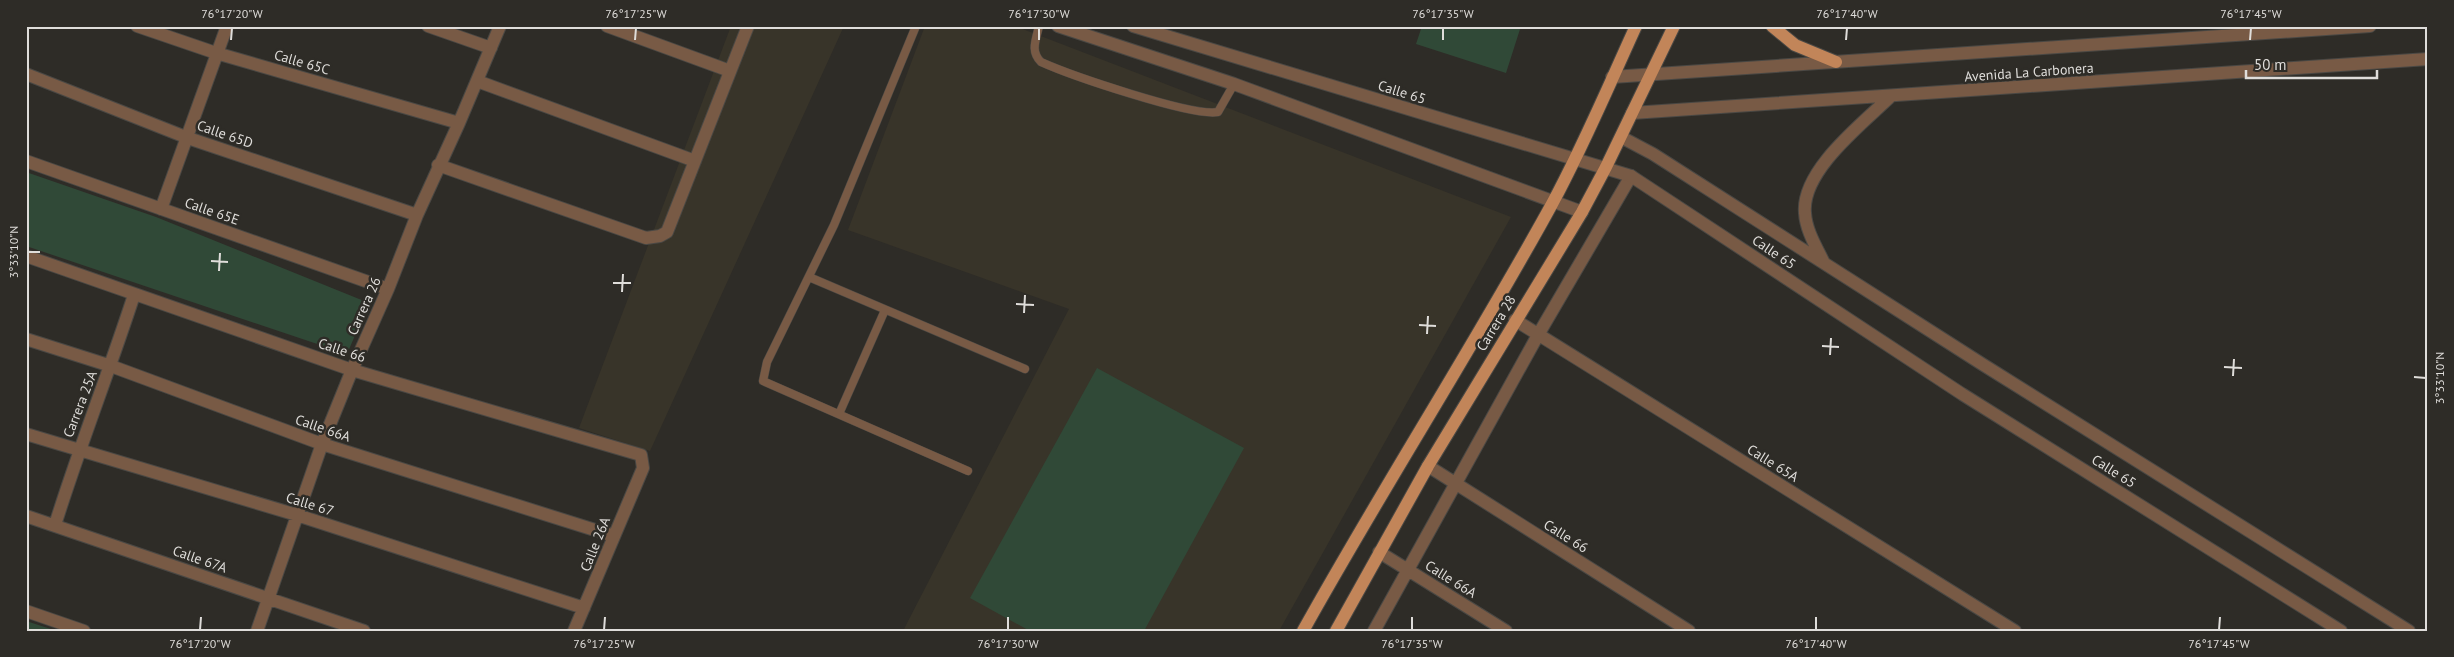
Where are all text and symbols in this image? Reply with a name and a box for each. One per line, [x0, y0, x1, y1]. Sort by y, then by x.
text: 76°17'20"W [201, 6, 263, 21]
text: 76°17'25"W [605, 6, 667, 21]
text: 76°17'30"W [1008, 6, 1070, 21]
text: 76°17'35"W [1412, 6, 1474, 21]
text: 76°17'40"W [1816, 6, 1878, 21]
text: 76°17'45"W [2220, 6, 2282, 21]
street label: Calle 65C [272, 45, 332, 79]
scale bar [2246, 48, 2378, 80]
text: 50 m [2254, 55, 2287, 74]
street label: Avenida La Carbonera [1964, 58, 2094, 86]
street label: Calle 65 [1376, 76, 1428, 108]
street label: Calle 65D [195, 116, 255, 152]
street label: Calle 65E [182, 193, 242, 229]
text: 3°33'10"N [6, 226, 21, 278]
street label: Calle 65 [1749, 231, 1799, 273]
street label: Carrera 26 [343, 274, 385, 338]
street label: Carrera 28 [1472, 292, 1520, 354]
street label: Calle 66 [316, 334, 368, 366]
text: 3°33'10"N [2432, 352, 2447, 404]
street label: Carrera 25A [59, 367, 101, 440]
street label: Calle 66A [293, 410, 354, 446]
street label: Calle 65A [1744, 440, 1803, 486]
street label: Calle 65 [2088, 450, 2140, 492]
street label: Calle 67 [284, 488, 336, 520]
street label: Calle 26A [576, 513, 614, 574]
street label: Calle 66 [1540, 515, 1592, 557]
street label: Calle 67A [170, 541, 230, 577]
street label: Calle 66A [1422, 556, 1481, 602]
text: 76°17'20"W [169, 636, 231, 651]
text: 76°17'25"W [573, 636, 635, 651]
text: 76°17'30"W [977, 636, 1039, 651]
text: 76°17'35"W [1381, 636, 1443, 651]
text: 76°17'40"W [1785, 636, 1847, 651]
text: 76°17'45"W [2188, 636, 2250, 651]

